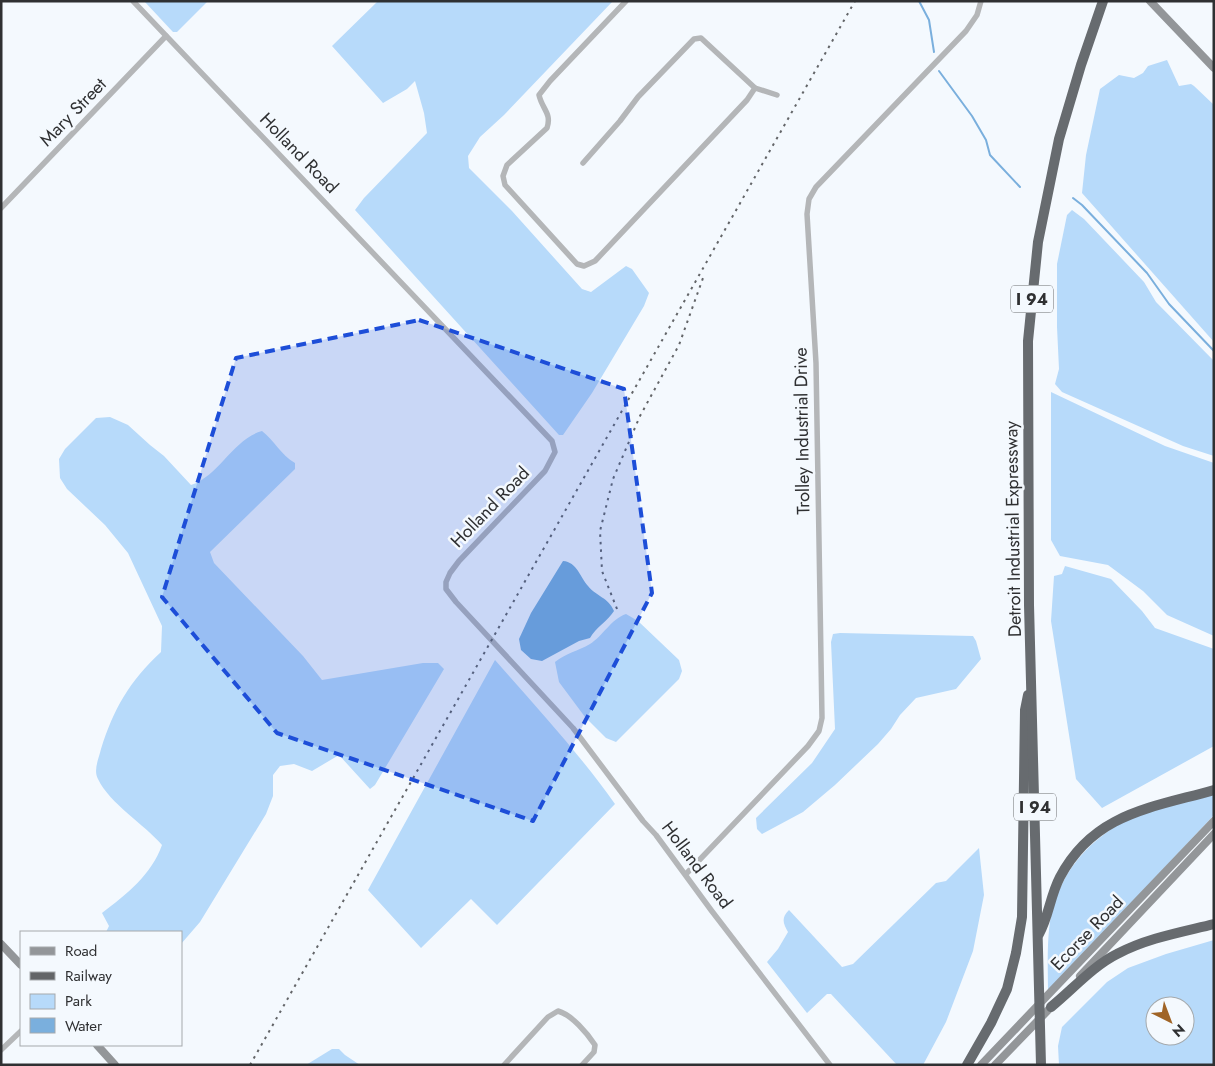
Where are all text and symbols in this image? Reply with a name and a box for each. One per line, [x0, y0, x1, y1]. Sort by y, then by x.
street label: Mary Street [34, 71, 113, 152]
street label: Holland Road [254, 107, 344, 199]
road number: I 94 [1011, 286, 1053, 312]
street label: Trolley Industrial Drive [788, 347, 816, 515]
street label: Detroit Industrial Expressway [998, 421, 1028, 637]
street label: Holland Road [445, 461, 535, 553]
road number: I 94 [1014, 794, 1056, 820]
street label: Holland Road [655, 816, 739, 914]
street label: Ecorse Road [1045, 890, 1129, 976]
legend [20, 931, 182, 1046]
text: Road [65, 940, 97, 962]
text: Railway [65, 965, 112, 987]
text: Park [65, 990, 92, 1012]
north arrow [1145, 996, 1195, 1046]
text: Water [65, 1015, 103, 1037]
text: N [1168, 1020, 1190, 1042]

